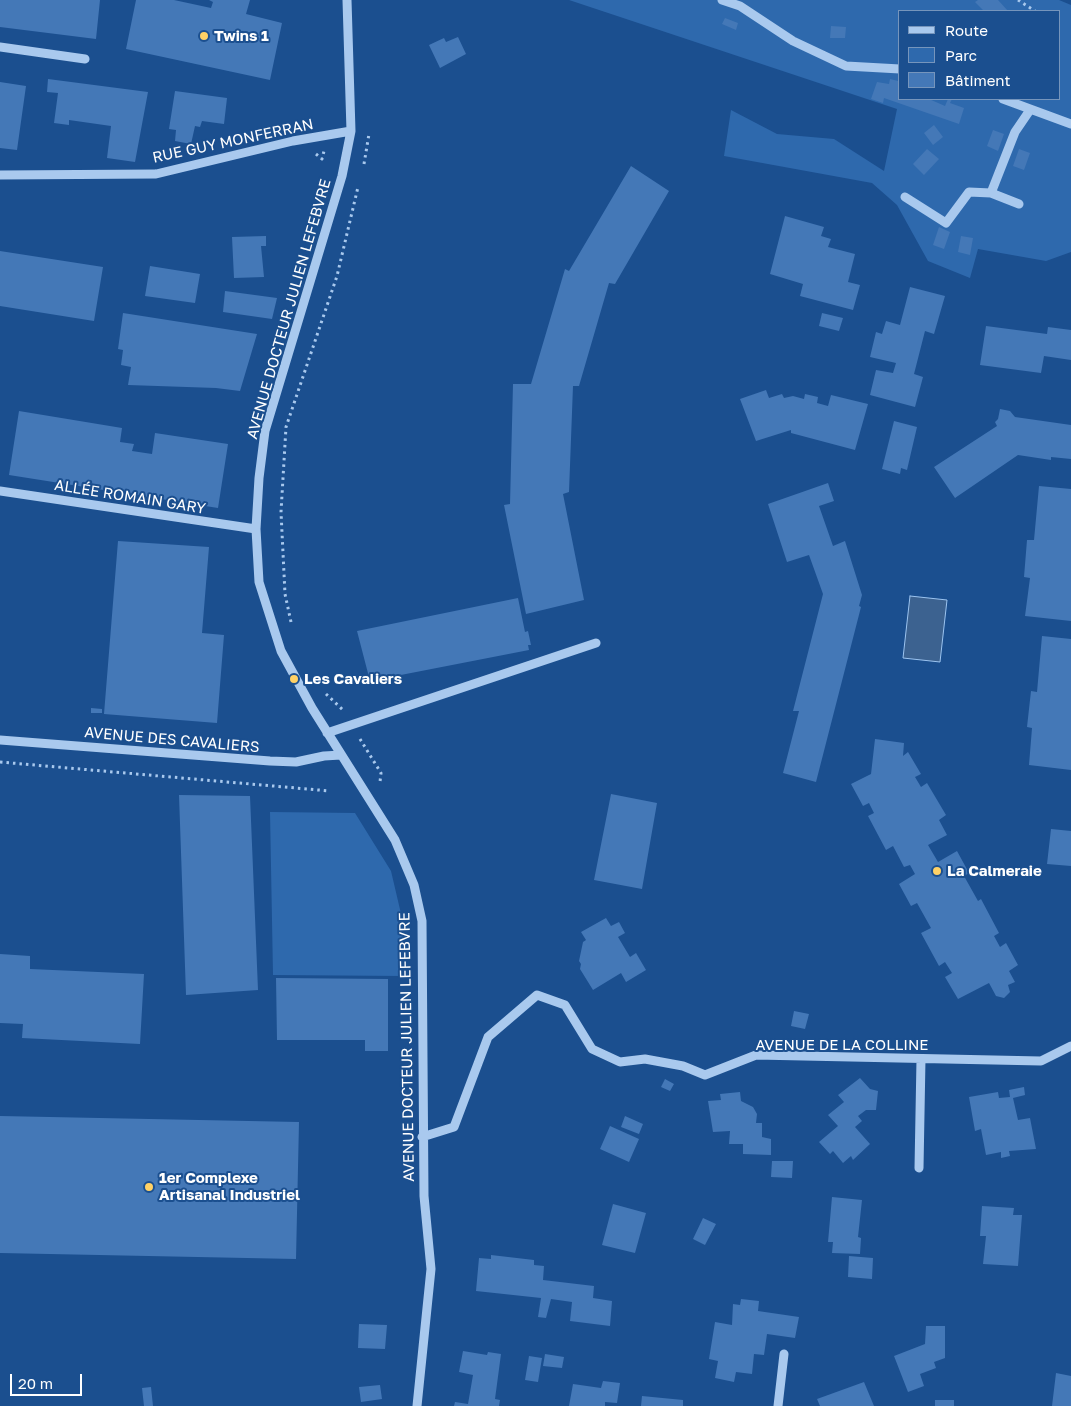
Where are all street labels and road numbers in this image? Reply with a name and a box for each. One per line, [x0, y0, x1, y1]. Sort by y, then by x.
street label: RUE GUY MONFERRAN [151, 115, 315, 167]
street label: AVENUE DOCTEUR JULIEN LEFEBVRE [243, 177, 335, 441]
street label: ALLÉE ROMAIN GARY [53, 476, 207, 518]
street label: AVENUE DES CAVALIERS [84, 723, 260, 757]
street label: AVENUE DOCTEUR JULIEN LEFEBVRE [396, 912, 418, 1182]
street label: AVENUE DE LA COLLINE [755, 1036, 929, 1054]

